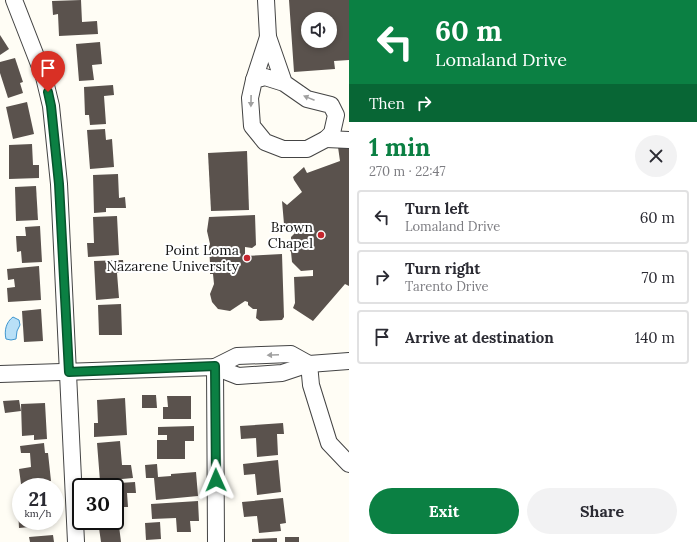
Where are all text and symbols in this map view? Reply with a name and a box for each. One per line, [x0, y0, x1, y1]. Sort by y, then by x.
map controls [301, 12, 337, 48]
button: sound [301, 12, 337, 48]
text: 60 m [435, 13, 502, 49]
icon: left [369, 16, 421, 68]
text: Lomaland Drive [435, 48, 567, 71]
pin [31, 51, 65, 92]
icon: arrive [37, 57, 59, 79]
icon: right [413, 92, 435, 114]
text: Then [369, 94, 405, 113]
one-way arrow [248, 95, 254, 108]
one-way arrow [303, 95, 315, 101]
text: 1 min [369, 132, 430, 163]
button: close [635, 135, 677, 177]
text: 270 m · 22:47 [369, 163, 445, 180]
text: Turn left [405, 199, 469, 218]
icon: left [371, 206, 393, 228]
text: 60 m [640, 208, 675, 227]
place label: Brown Chapel [268, 218, 313, 252]
text: Lomaland Drive [405, 218, 500, 235]
marker: Brown Chapel [316, 230, 326, 240]
place label: Point Loma Nazarene University [106, 241, 240, 275]
marker: Point Loma Nazarene University [242, 253, 252, 263]
text: Turn right [405, 259, 481, 278]
icon: right [371, 266, 393, 288]
text: 70 m [641, 268, 675, 287]
text: Tarento Drive [405, 278, 489, 295]
icon: arrive [371, 326, 393, 348]
text: Arrive at destination [405, 328, 554, 347]
text: 140 m [635, 328, 675, 347]
one-way arrow [266, 352, 279, 358]
position arrow [195, 459, 237, 501]
speed limit sign: 30 [72, 478, 124, 530]
text: 21 [29, 486, 47, 511]
button: Exit [369, 488, 519, 534]
button: Share [527, 488, 677, 534]
text: km/h [24, 507, 52, 520]

